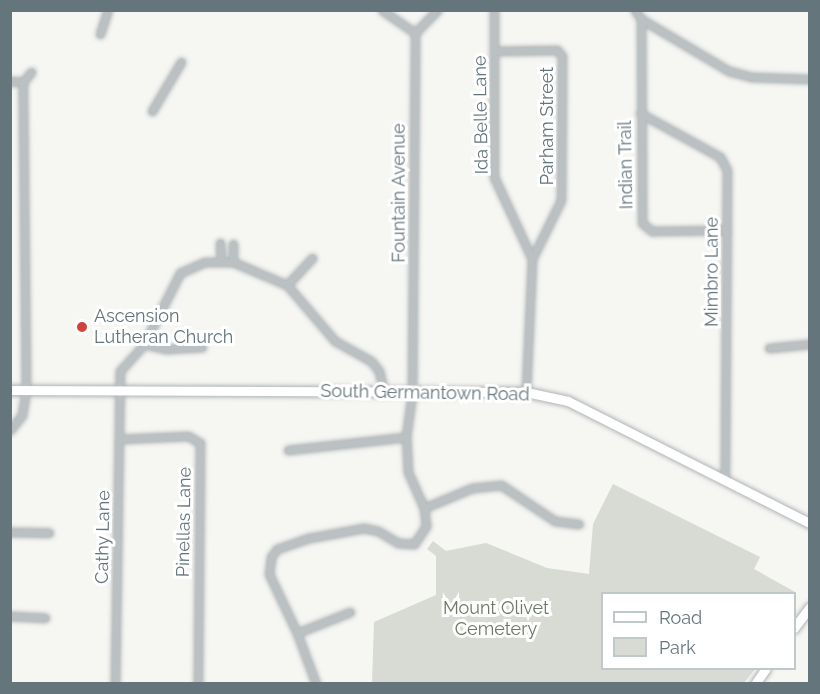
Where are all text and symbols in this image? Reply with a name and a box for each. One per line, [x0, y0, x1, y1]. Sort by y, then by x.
street label: Ida Belle Lane [469, 55, 493, 175]
street label: Parham Street [536, 67, 558, 185]
street label: Indian Trail [614, 120, 638, 210]
street label: Fountain Avenue [388, 123, 410, 263]
street label: Mimbro Lane [701, 217, 723, 327]
place label: Ascension Lutheran Church [94, 306, 233, 348]
marker: Ascension Lutheran Church [75, 320, 89, 334]
street label: South Germantown Road [320, 380, 530, 406]
street label: Pinellas Lane [172, 467, 196, 577]
street label: Cathy Lane [91, 490, 115, 584]
legend [601, 592, 796, 670]
park label: Mount Olivet Cemetery [443, 598, 549, 640]
text: Road [659, 607, 702, 628]
text: Park [659, 637, 696, 658]

